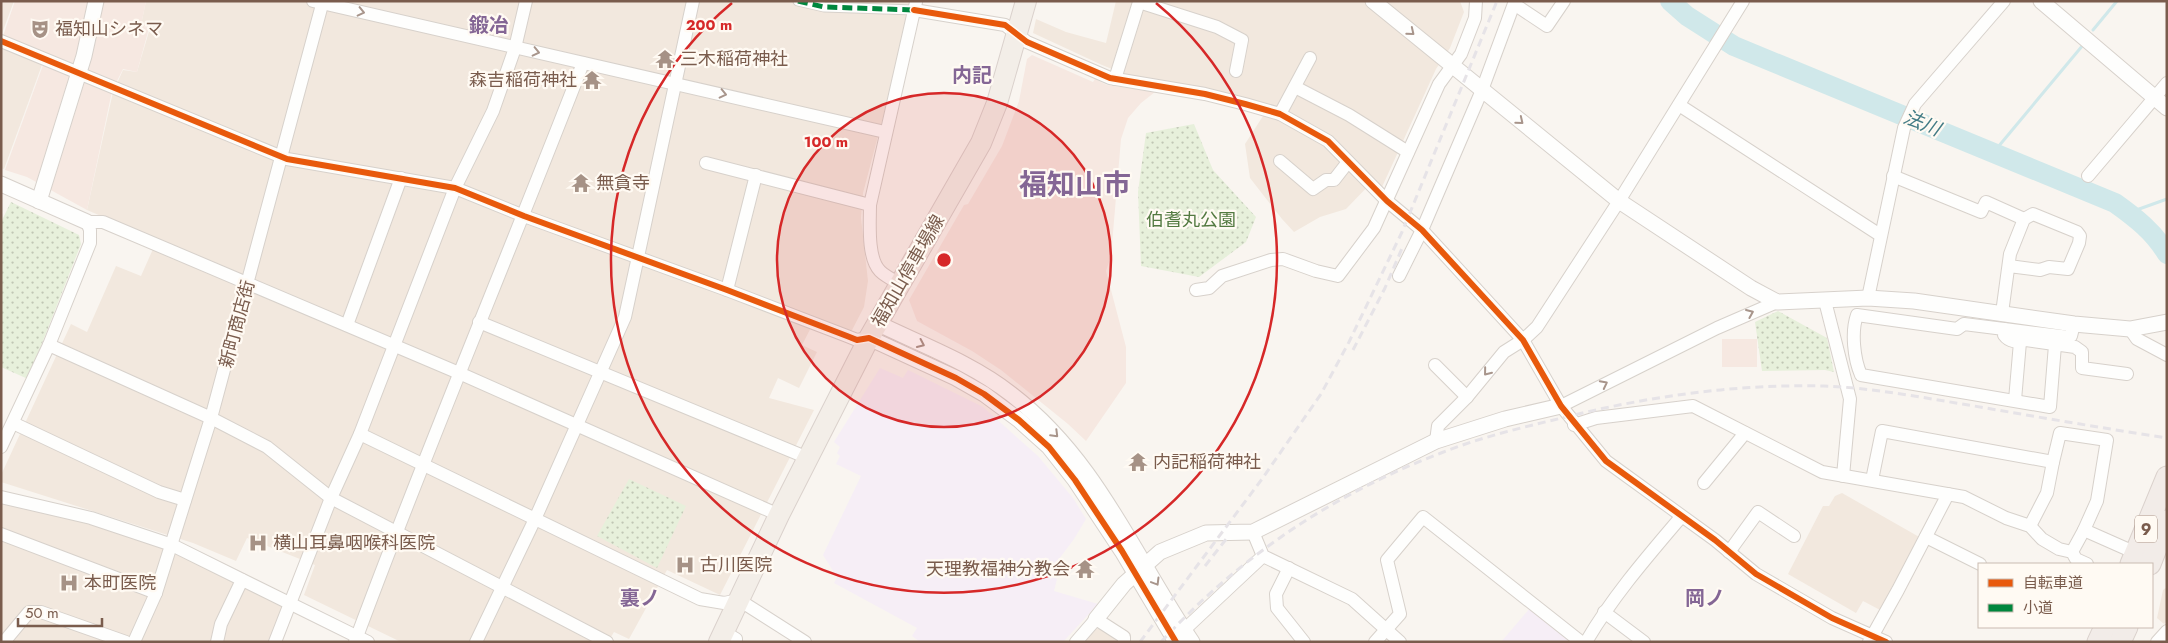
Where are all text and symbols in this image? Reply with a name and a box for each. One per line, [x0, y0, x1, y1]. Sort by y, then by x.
one-way arrow [356, 6, 365, 17]
district label: 鍛冶 [468, 11, 509, 40]
text: 200 m [686, 14, 732, 36]
place label: 福知山シネマ [55, 16, 163, 42]
theatre icon: 福知山シネマ [29, 18, 51, 40]
one-way arrow [1405, 26, 1414, 35]
one-way arrow [531, 46, 540, 57]
place label: 三木稲荷神社 [680, 46, 788, 72]
temple icon: 三木稲荷神社 [654, 48, 676, 70]
district label: 内記 [952, 61, 992, 90]
place label: 森吉稲荷神社 [469, 67, 577, 93]
temple icon: 森吉稲荷神社 [581, 69, 603, 91]
one-way arrow [718, 88, 727, 99]
water label: 法川 [1899, 103, 1947, 143]
one-way arrow [1514, 115, 1524, 124]
text: 100 m [804, 131, 848, 153]
district label: 福知山市 [1019, 164, 1131, 205]
place label: 無貪寺 [596, 170, 650, 196]
temple icon: 無貪寺 [570, 172, 592, 194]
park label: 伯耆丸公園 [1146, 207, 1236, 233]
street label: 福知山停車場線 [865, 210, 951, 332]
centre of rings [935, 251, 953, 269]
street label: 新町商店街 [213, 277, 261, 371]
one-way arrow [1746, 309, 1754, 319]
one-way arrow [916, 338, 925, 349]
one-way arrow [1484, 367, 1493, 376]
one-way arrow [1599, 380, 1608, 390]
one-way arrow [1049, 428, 1058, 437]
place label: 内記稲荷神社 [1153, 449, 1261, 475]
temple icon: 内記稲荷神社 [1127, 451, 1149, 473]
road number: 9 [2135, 516, 2157, 542]
place label: 横山耳鼻咽喉科医院 [273, 530, 435, 556]
hospital icon: 横山耳鼻咽喉科医院 [247, 532, 269, 554]
place label: 古川医院 [700, 552, 772, 578]
hospital icon: 古川医院 [674, 554, 696, 576]
place label: 天理教福神分教会 [926, 556, 1070, 582]
temple icon: 天理教福神分教会 [1074, 558, 1096, 580]
legend [1978, 563, 2153, 628]
place label: 本町医院 [84, 570, 156, 596]
hospital icon: 本町医院 [58, 572, 80, 594]
text: 自転車道 [2023, 572, 2083, 594]
one-way arrow [1150, 577, 1160, 586]
district label: 裏ノ [620, 584, 660, 613]
district label: 岡ノ [1685, 584, 1725, 613]
scale bar [18, 596, 101, 628]
text: 小道 [2023, 597, 2053, 619]
text: 50 m [25, 602, 59, 624]

